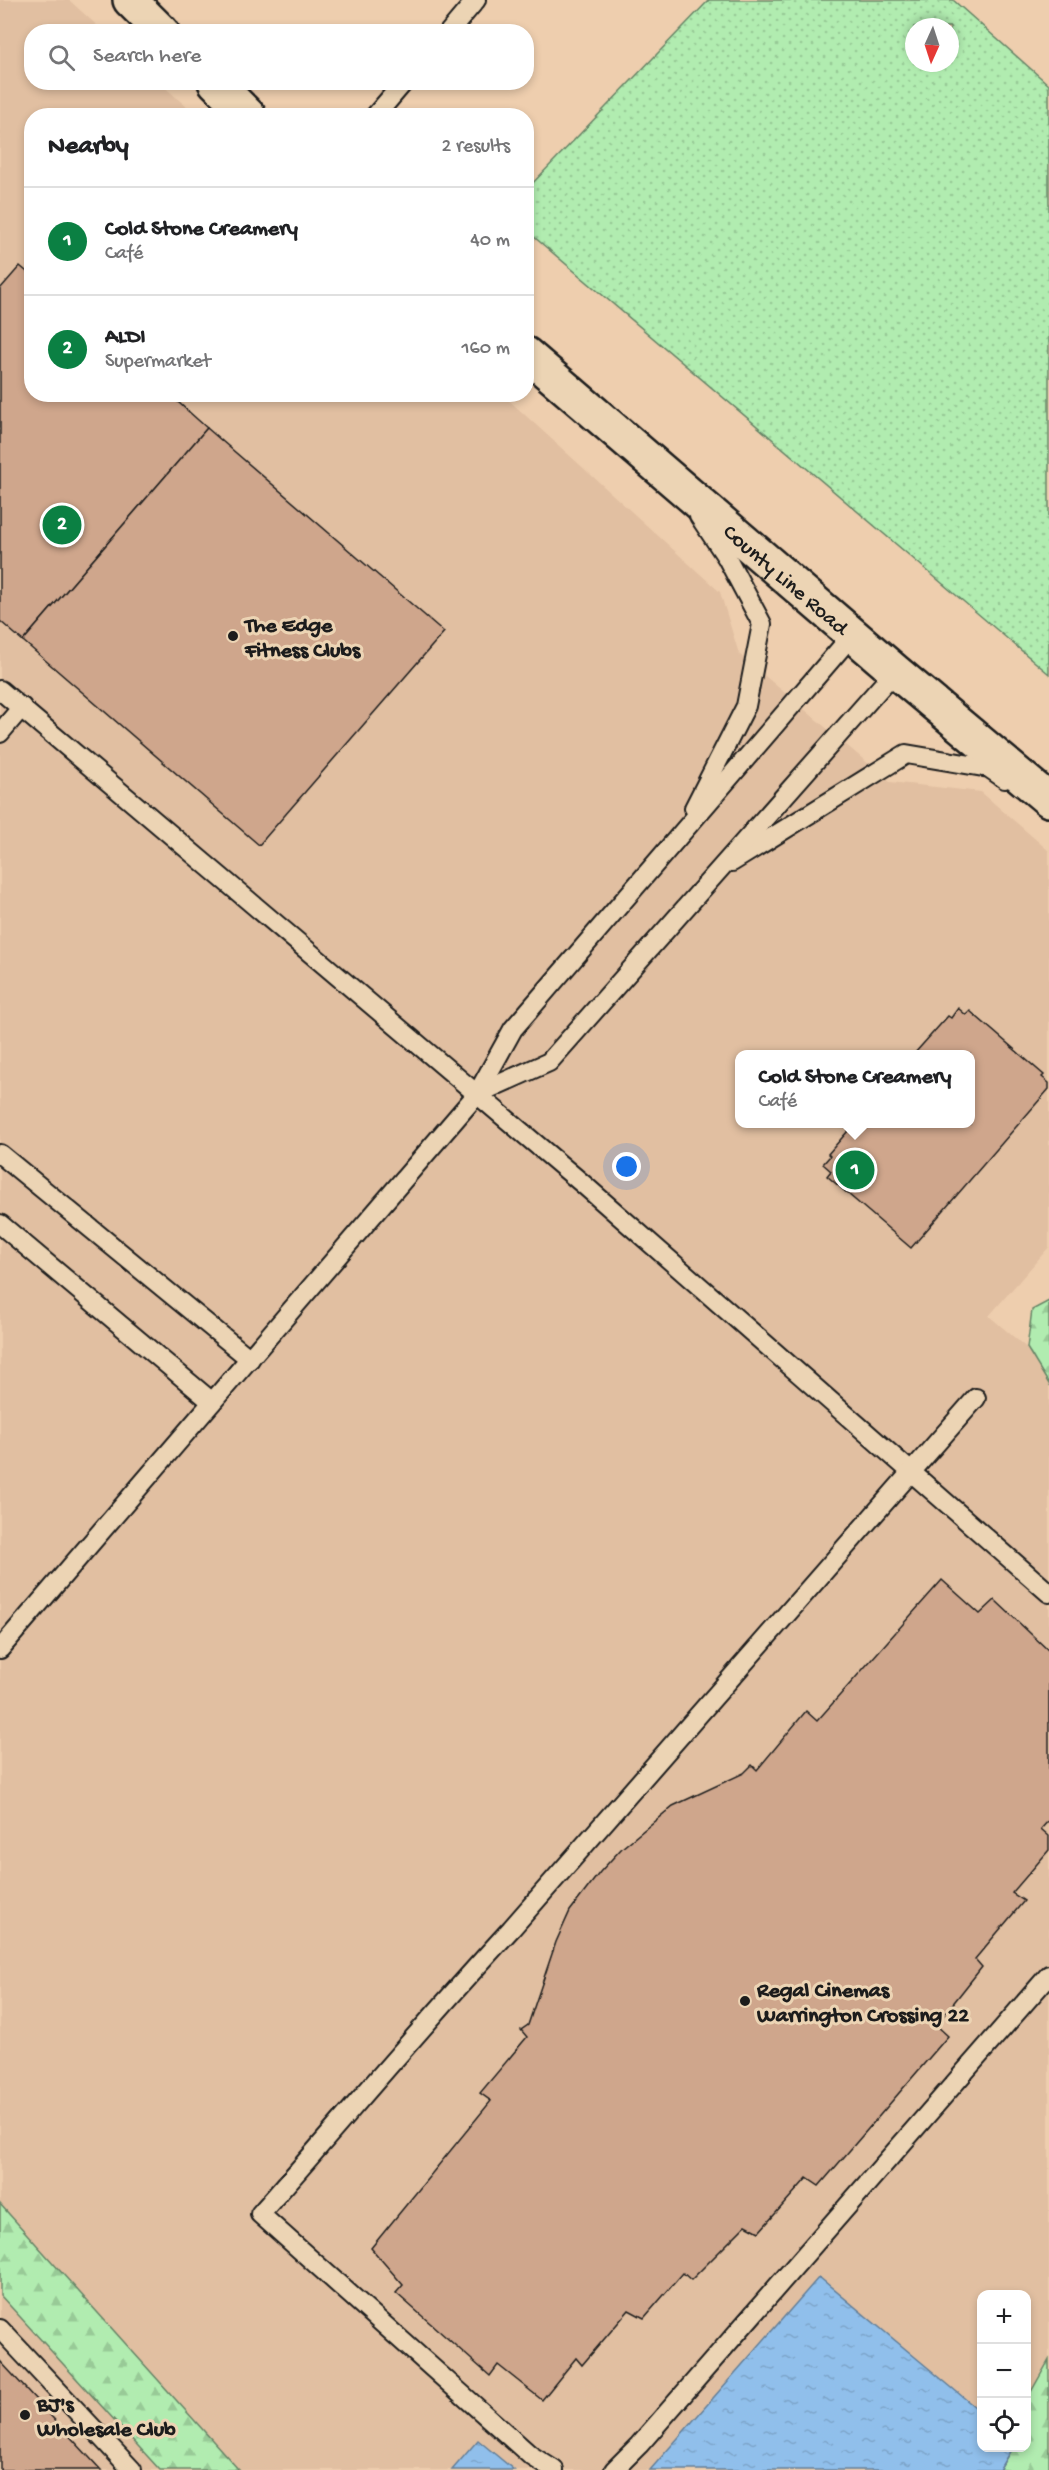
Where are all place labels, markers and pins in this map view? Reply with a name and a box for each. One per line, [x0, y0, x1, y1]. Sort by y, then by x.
pin: 2 [42, 502, 82, 548]
place label: The Edge Fitness Clubs [243, 614, 362, 665]
marker: The Edge Fitness Clubs [226, 629, 240, 643]
pin: 1 [836, 1148, 874, 1192]
place label: Regal Cinemas Warrington Crossing 22 [756, 1979, 969, 2030]
marker: Regal Cinemas Warrington Crossing 22 [738, 1994, 752, 2008]
place label: BJ's Wholesale Club [36, 2393, 176, 2444]
marker: BJ's Wholesale Club [18, 2408, 32, 2422]

